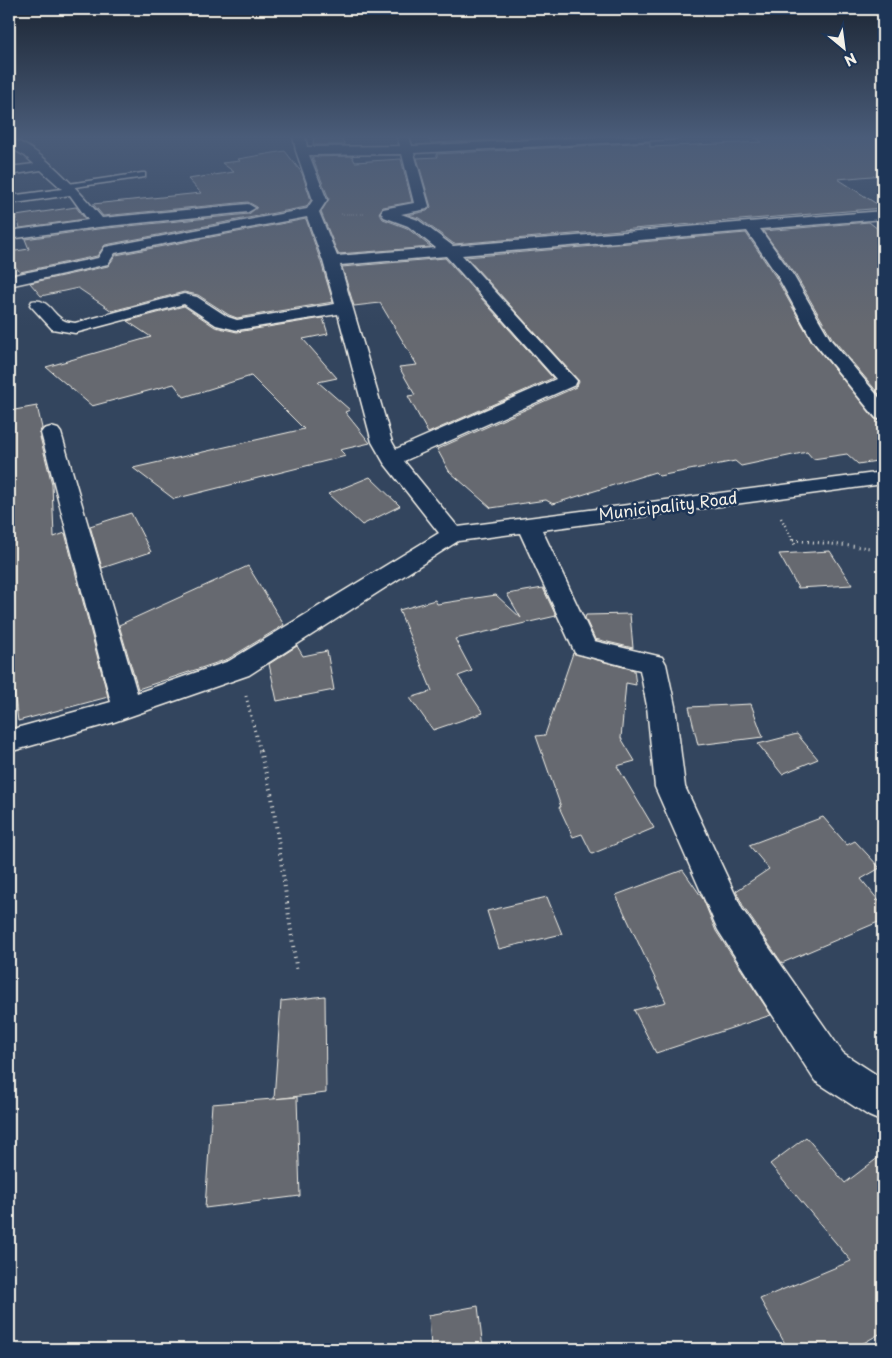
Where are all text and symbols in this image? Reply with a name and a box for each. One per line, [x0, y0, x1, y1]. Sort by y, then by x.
north arrow [820, 22, 870, 72]
text: N [841, 48, 860, 72]
street label: Municipality Road [597, 485, 739, 525]

